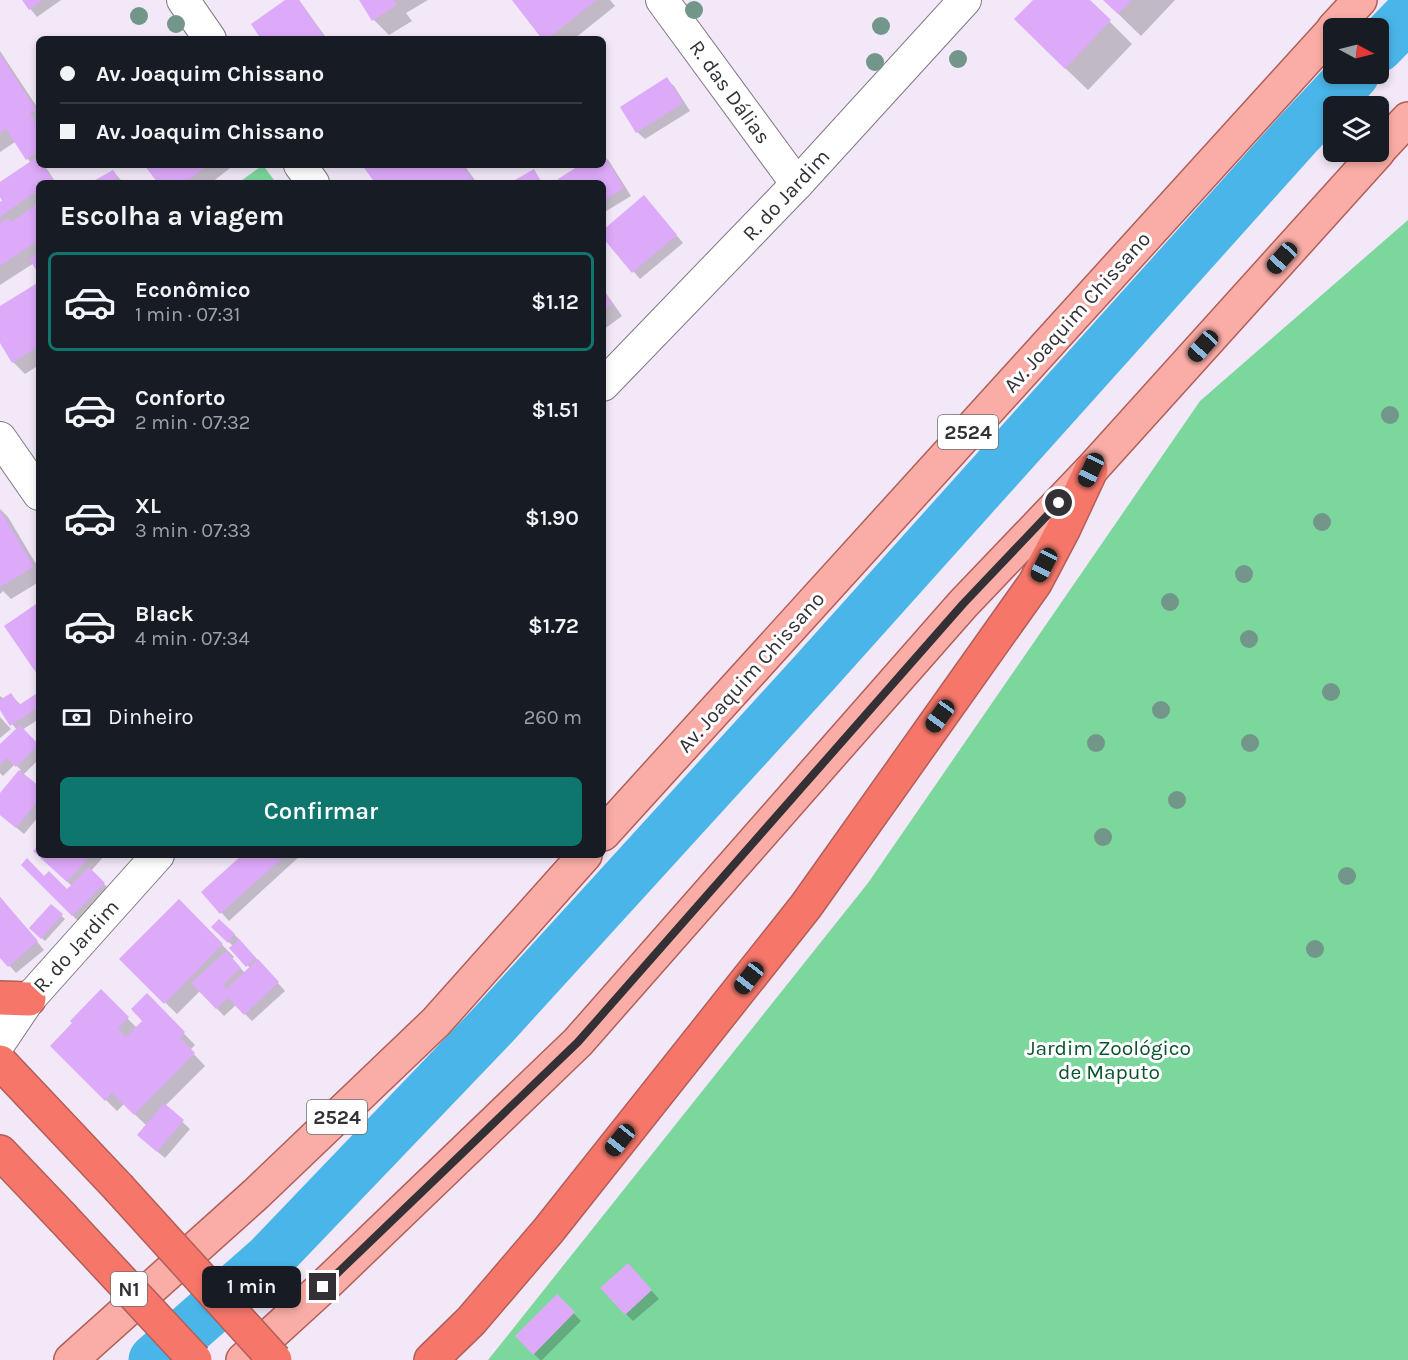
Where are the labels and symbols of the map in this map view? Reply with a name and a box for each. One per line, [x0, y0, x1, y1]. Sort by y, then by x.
north arrow [1323, 18, 1389, 84]
street label: R. das Dálias [685, 36, 775, 148]
street label: R. do Jardim [738, 144, 834, 246]
street label: Av. Joaquim Chissano [999, 227, 1155, 397]
car [1263, 239, 1301, 277]
car [1184, 327, 1222, 365]
road number: 2524 [938, 415, 998, 449]
car [1075, 450, 1107, 490]
route start [1045, 489, 1072, 516]
car [1028, 545, 1060, 585]
street label: Av. Joaquim Chissano [673, 587, 829, 757]
car [922, 696, 958, 736]
street label: R. do Jardim [28, 895, 124, 997]
car [731, 958, 767, 998]
park label: Jardim Zoológico de Maputo [1027, 1036, 1191, 1084]
road number: 2524 [307, 1100, 367, 1134]
car [602, 1120, 638, 1160]
callout: 1 min [203, 1266, 302, 1308]
road number: N1 [111, 1272, 147, 1306]
route end [309, 1273, 336, 1300]

